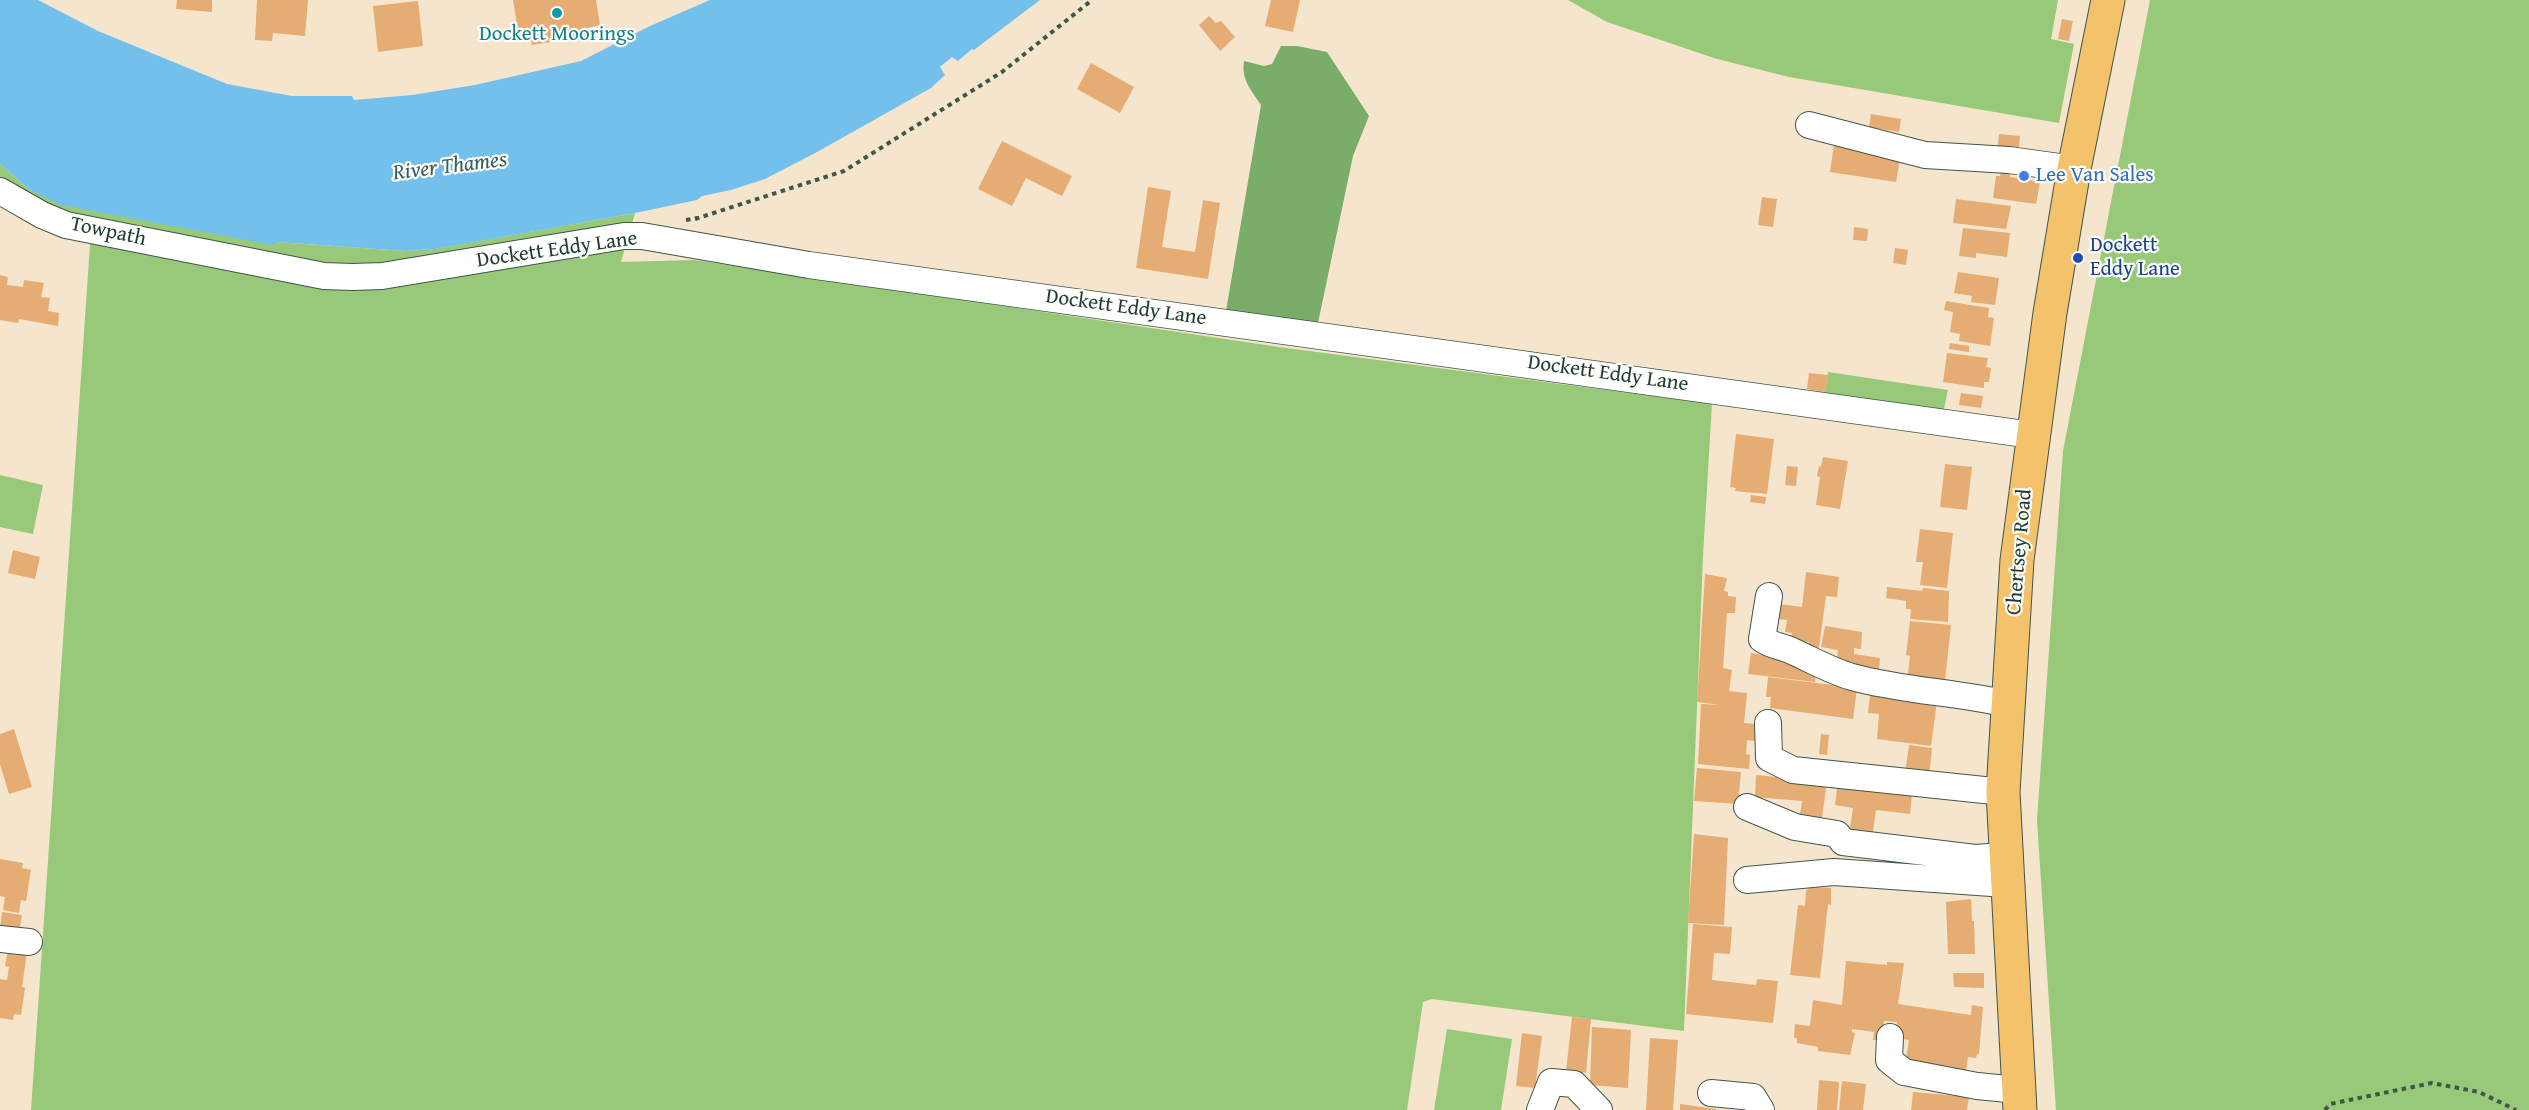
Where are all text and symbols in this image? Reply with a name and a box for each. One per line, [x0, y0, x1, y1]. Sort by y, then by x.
marker: Dockett Moorings [550, 6, 564, 20]
place label: Dockett Moorings [479, 22, 635, 48]
water label: River Thames [392, 147, 508, 187]
place label: Lee Van Sales [2036, 163, 2154, 189]
marker: Lee Van Sales [2017, 169, 2031, 183]
street label: Towpath [68, 212, 148, 252]
street label: Dockett Eddy Lane [475, 226, 639, 274]
place label: Dockett Eddy Lane [2090, 233, 2180, 283]
marker: Dockett Eddy Lane [2071, 251, 2085, 265]
street label: Dockett Eddy Lane [1044, 284, 1208, 332]
street label: Dockett Eddy Lane [1526, 350, 1690, 398]
street label: Chertsey Road [2002, 488, 2038, 616]

